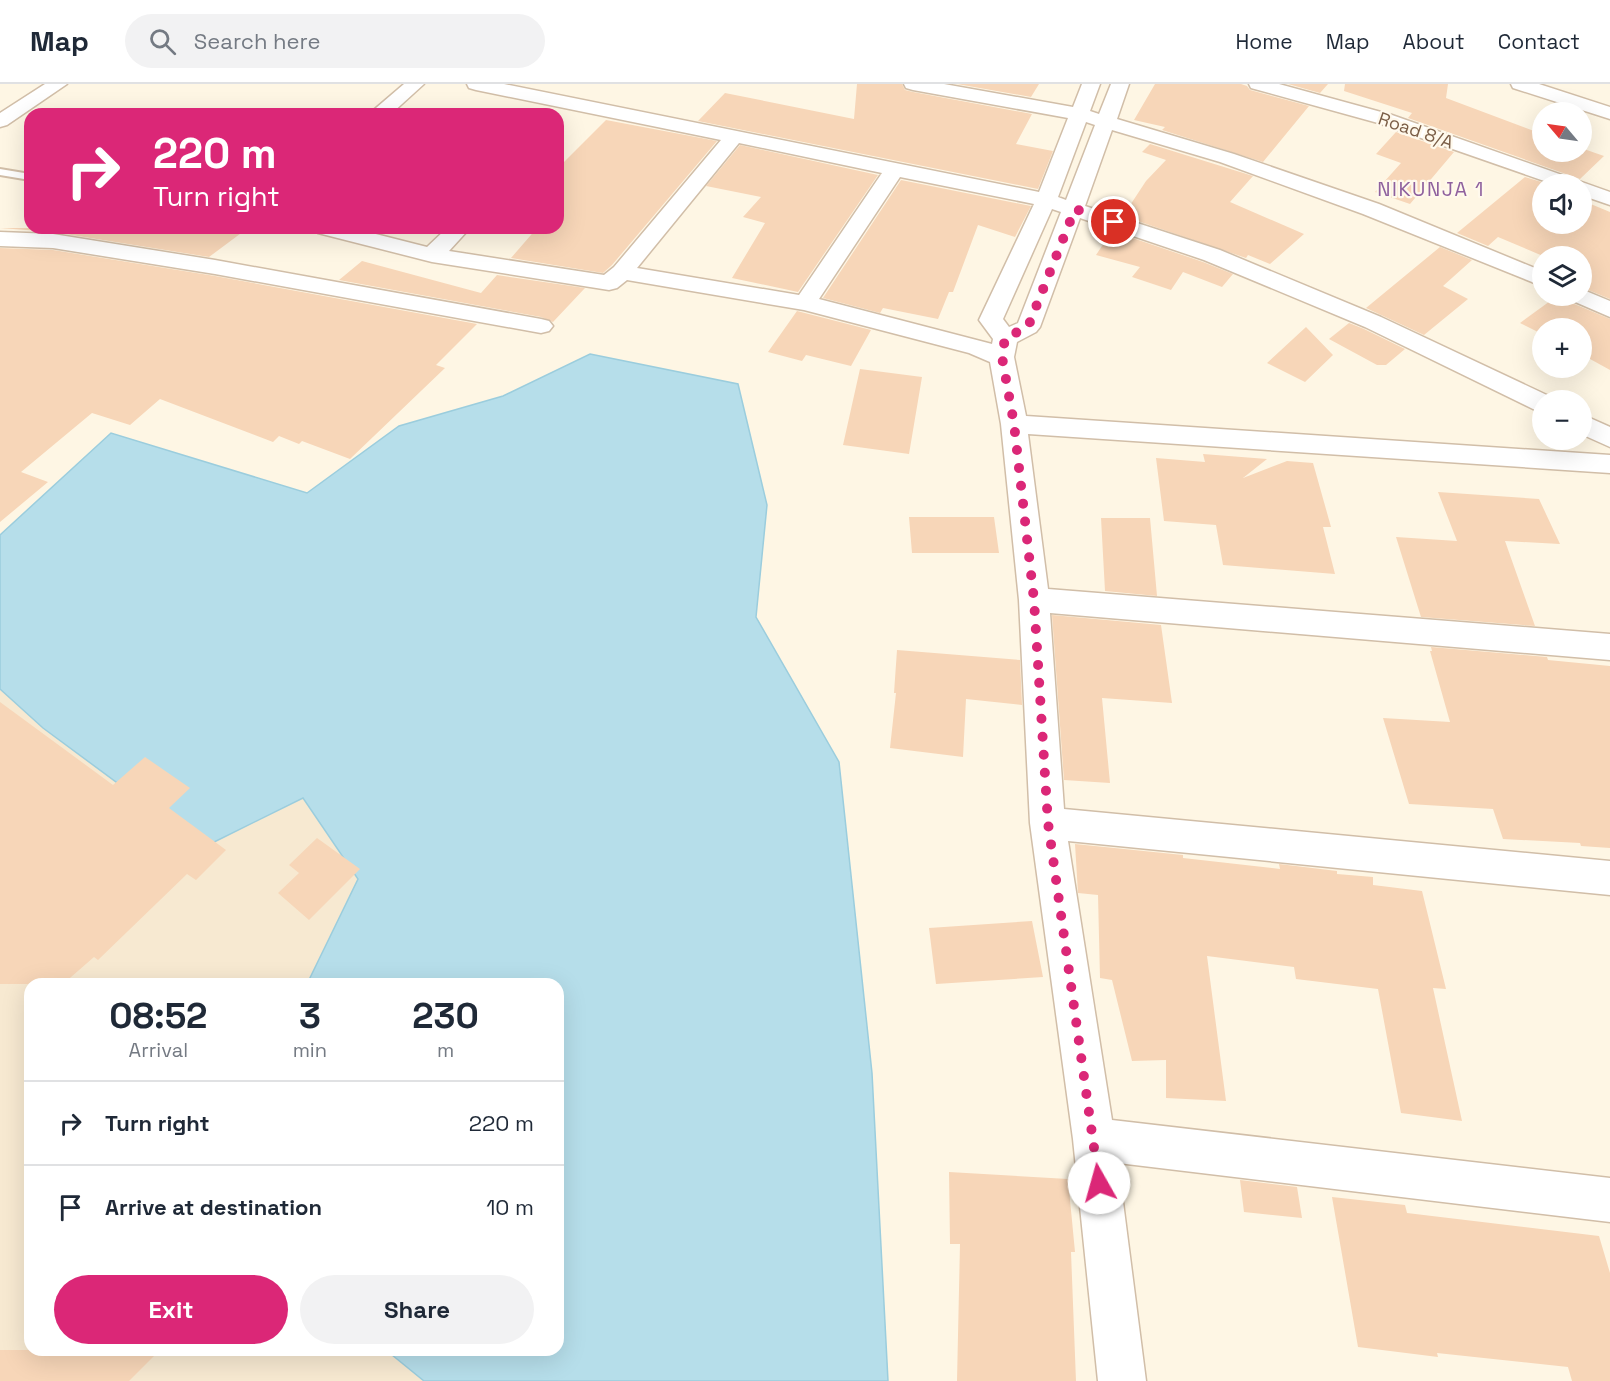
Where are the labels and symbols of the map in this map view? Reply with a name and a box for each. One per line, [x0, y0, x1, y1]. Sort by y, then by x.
north arrow [1532, 102, 1592, 162]
street label: Road 8/A [1375, 106, 1457, 154]
district label: NIKUNJA 1 [1377, 176, 1485, 202]
pin [1088, 196, 1139, 247]
position arrow [1067, 1151, 1131, 1215]

